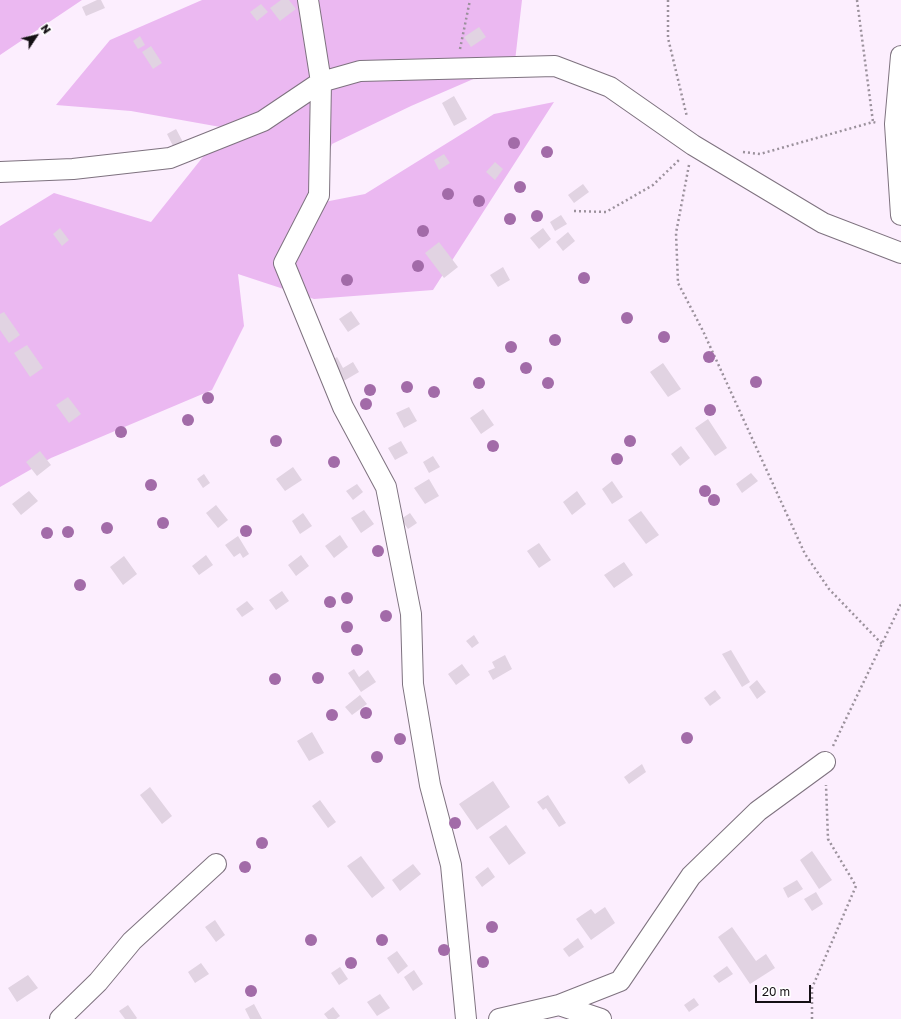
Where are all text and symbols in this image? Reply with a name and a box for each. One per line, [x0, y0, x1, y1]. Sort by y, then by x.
north arrow [16, 16, 56, 56]
text: N [39, 22, 54, 36]
scale bar [757, 977, 813, 1003]
text: 20 m [762, 984, 790, 999]

